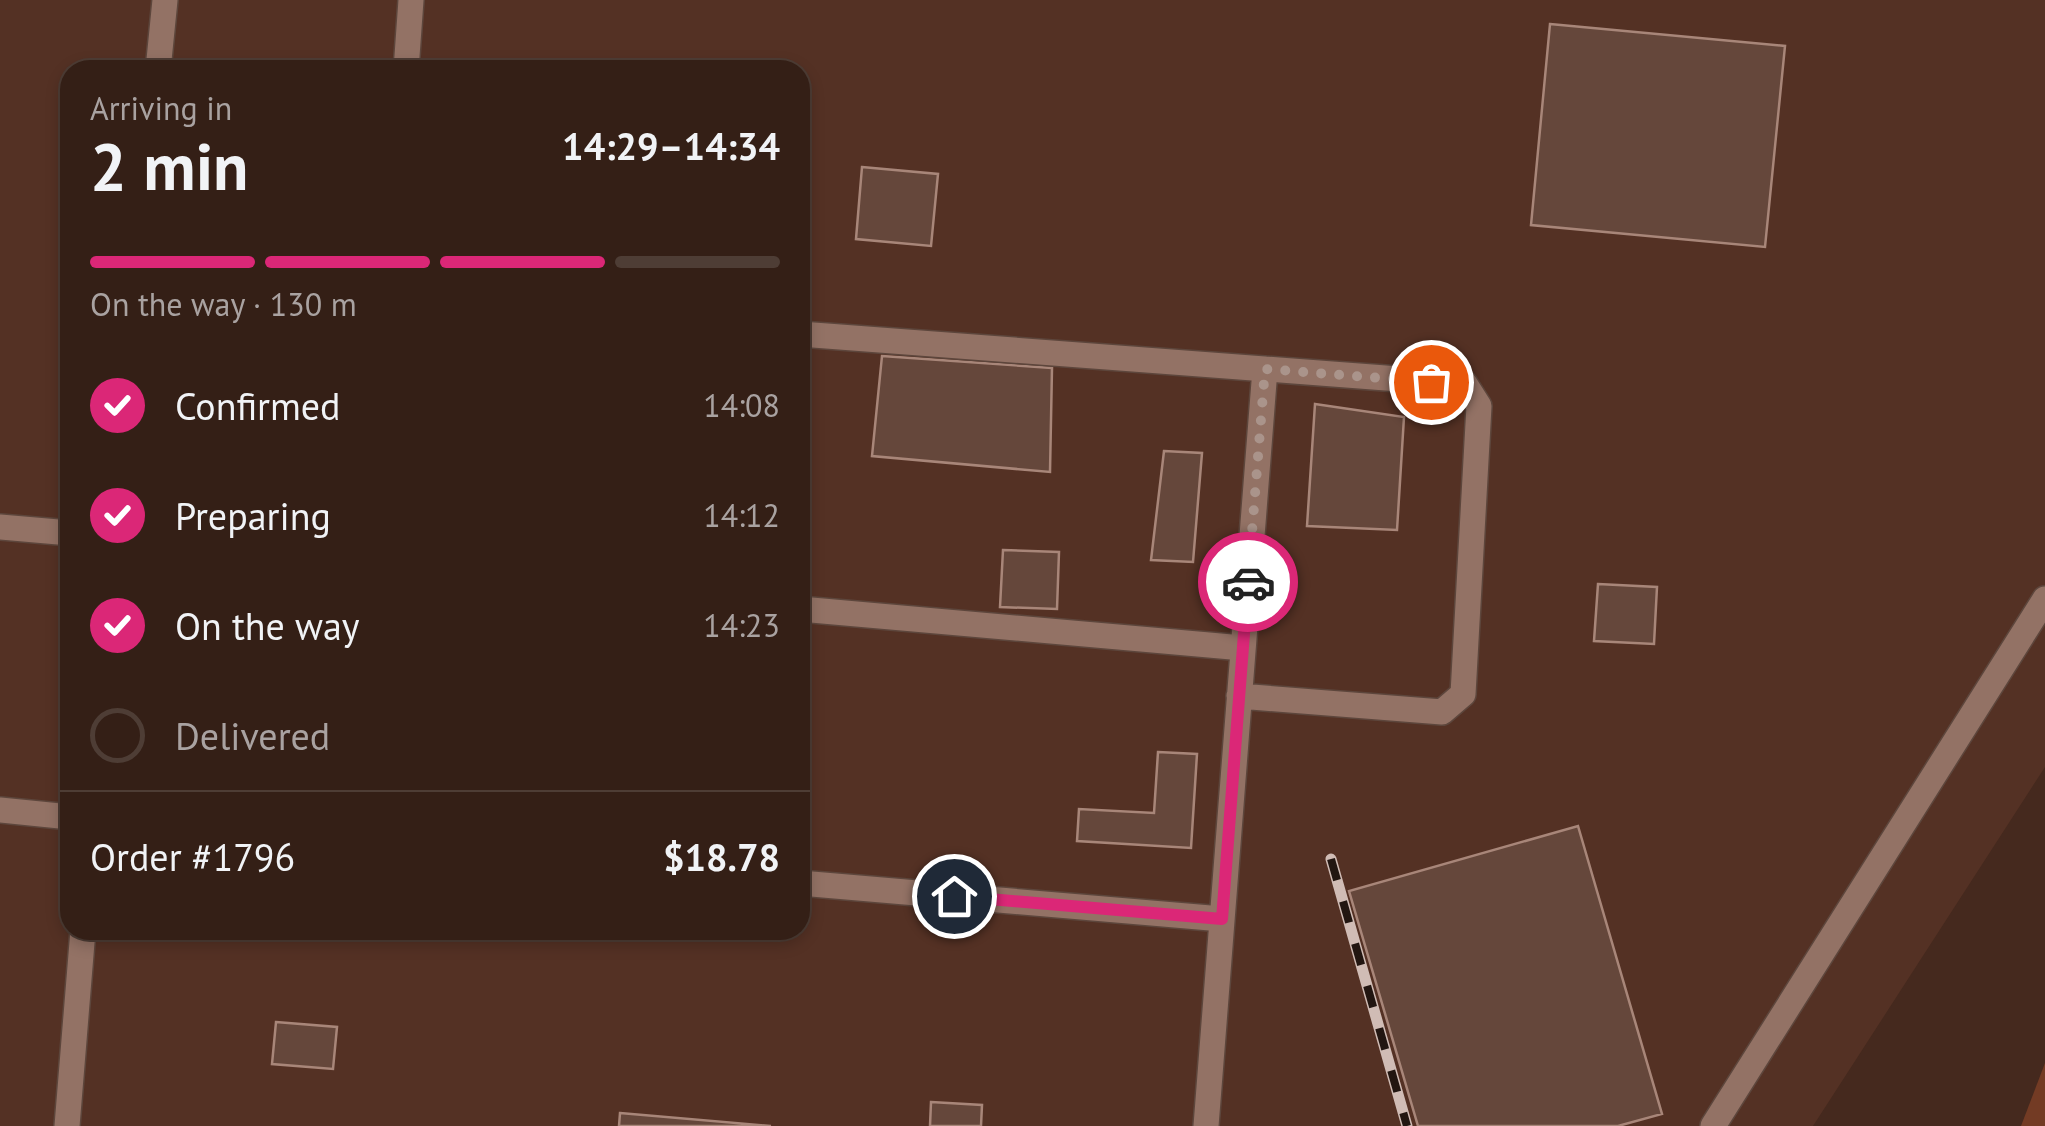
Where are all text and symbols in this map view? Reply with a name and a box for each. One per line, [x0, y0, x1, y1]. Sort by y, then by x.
text: Arriving in [90, 87, 232, 129]
text: 14:29–14:34 [562, 121, 780, 170]
text: 2 min [90, 124, 249, 208]
text: On the way · 130 m [90, 283, 357, 325]
pin [1389, 340, 1474, 425]
icon: bag [1404, 355, 1459, 410]
icon: check [90, 378, 145, 433]
text: Confirmed [175, 381, 341, 430]
text: 14:08 [703, 384, 780, 426]
icon: check [90, 488, 145, 543]
text: Preparing [175, 491, 331, 540]
text: 14:12 [703, 494, 780, 536]
courier [1198, 532, 1298, 632]
icon: car [1221, 555, 1276, 610]
icon: check [90, 598, 145, 653]
text: On the way [175, 601, 360, 650]
text: 14:23 [703, 604, 780, 646]
text: Delivered [175, 711, 330, 760]
text: Order #1796 [90, 832, 295, 881]
text: $18.78 [663, 832, 780, 881]
pin [912, 854, 997, 939]
icon: home [927, 869, 982, 924]

